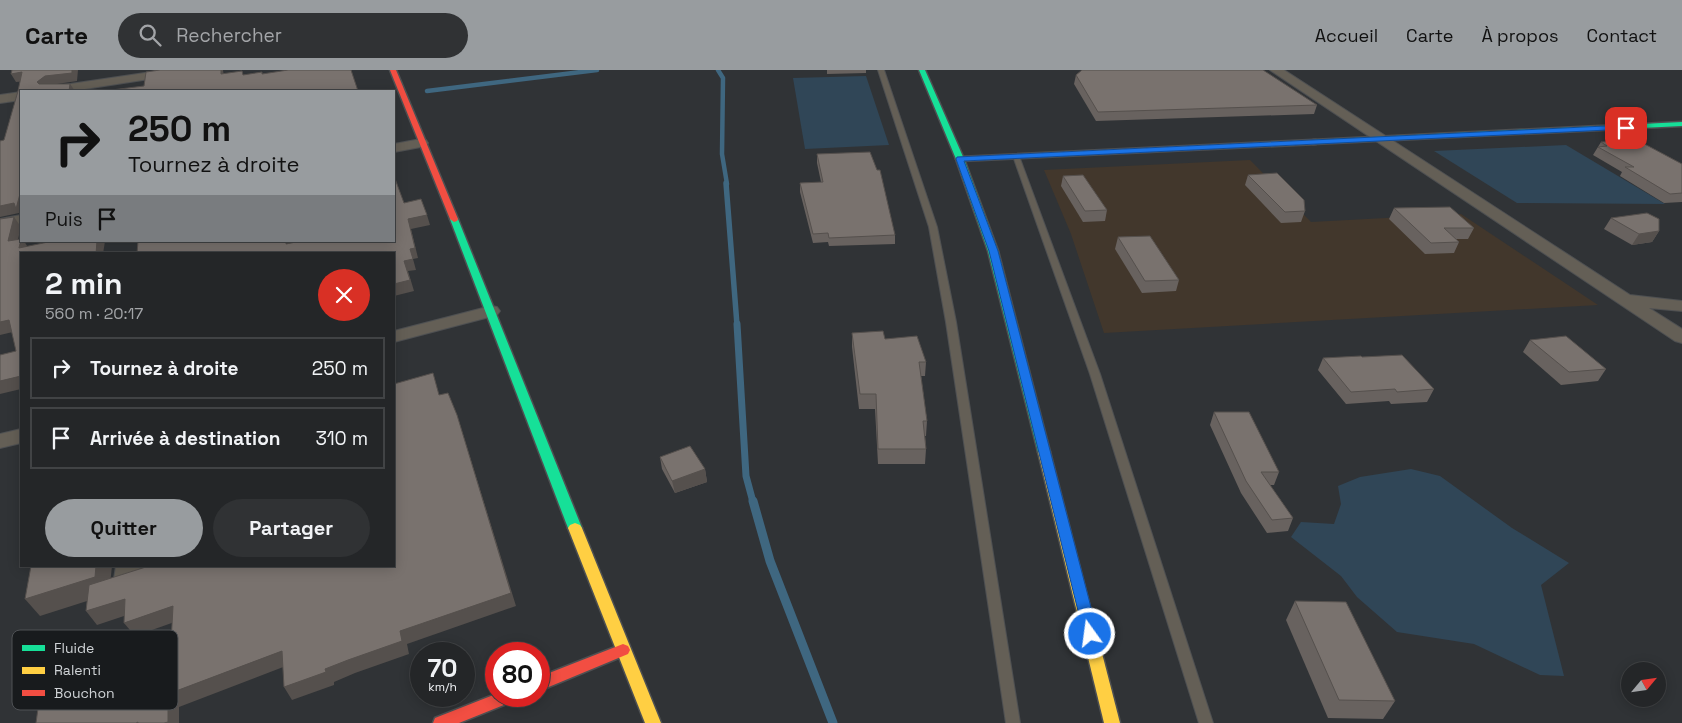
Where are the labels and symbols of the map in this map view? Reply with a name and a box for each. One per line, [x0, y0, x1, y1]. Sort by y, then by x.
pin [1605, 107, 1647, 149]
position arrow [1063, 607, 1115, 659]
legend [12, 630, 178, 710]
text: Fluide [54, 639, 94, 657]
speed limit sign: 80 [485, 642, 550, 707]
text: Ralenti [54, 661, 101, 679]
north arrow [1621, 662, 1666, 708]
text: Bouchon [54, 684, 115, 702]

